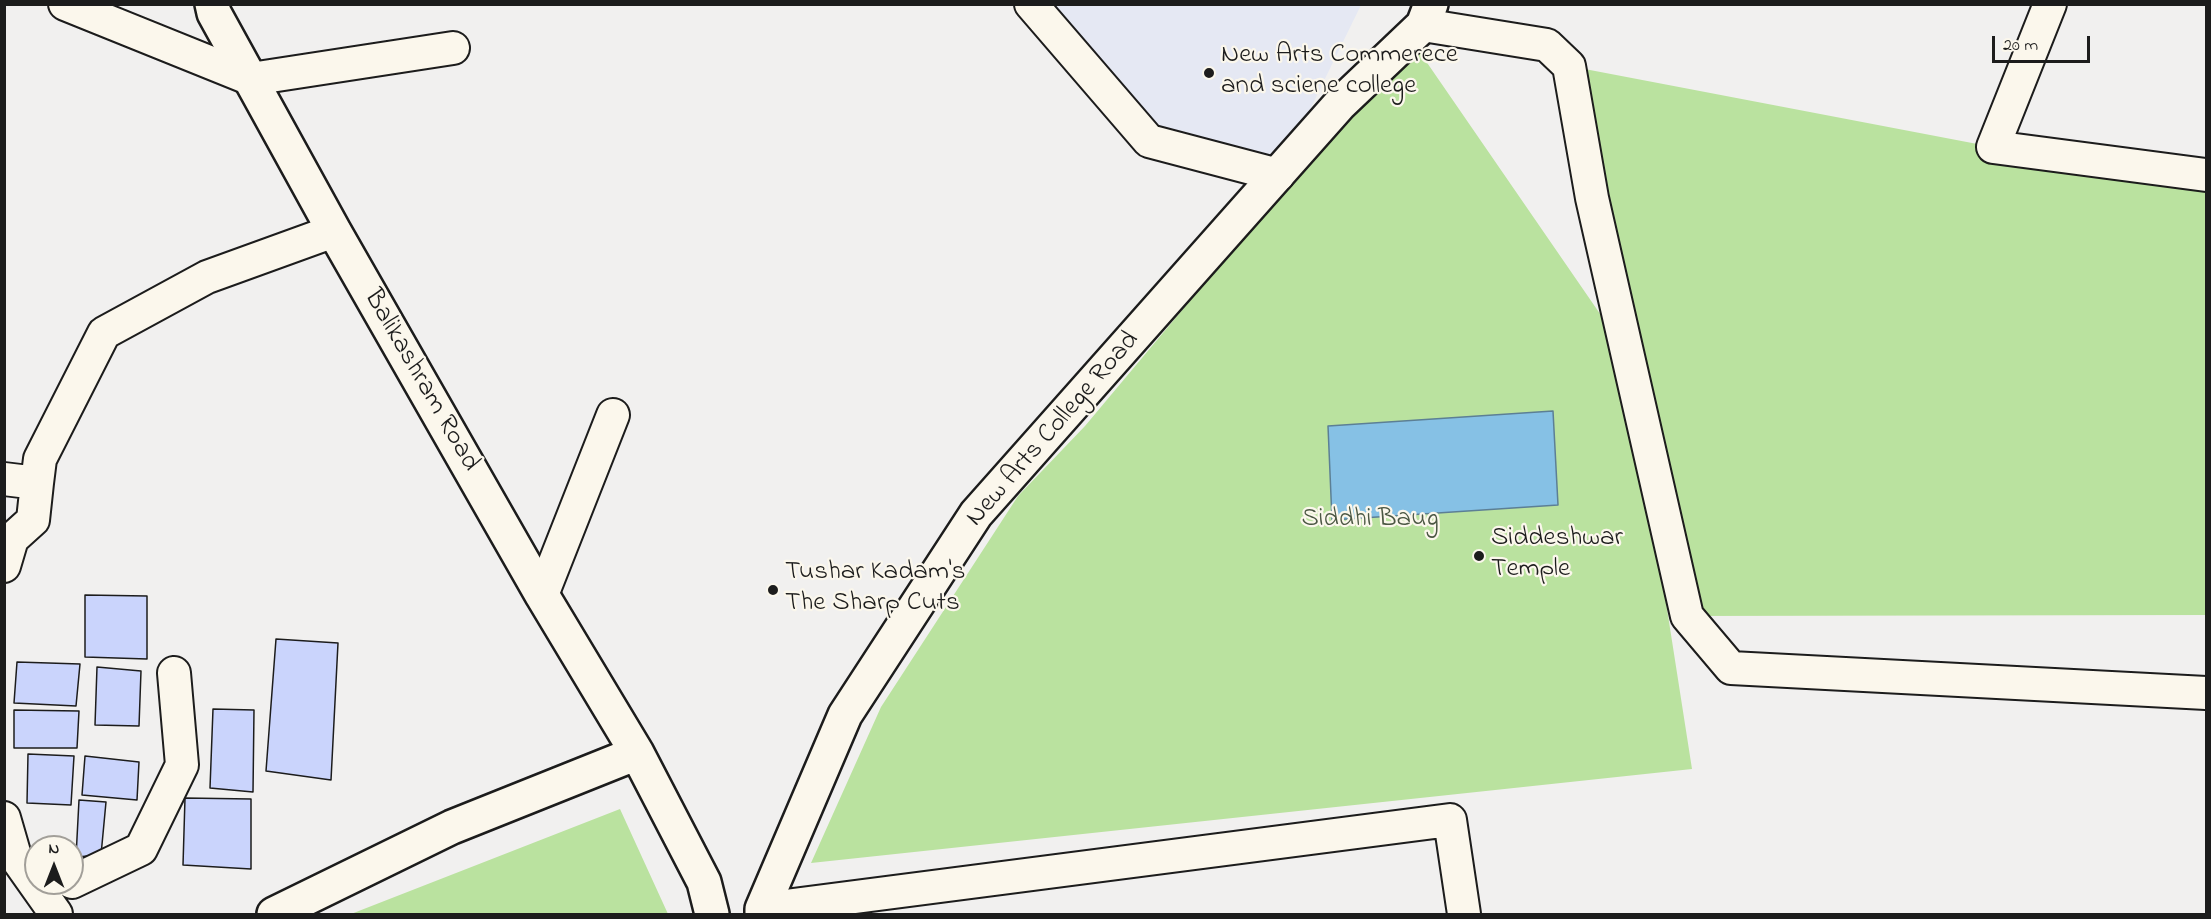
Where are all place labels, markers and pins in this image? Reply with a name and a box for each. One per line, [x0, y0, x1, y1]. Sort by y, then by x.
place label: New Arts Commerece and sciene college [1221, 41, 1458, 104]
marker: New Arts Commerece and sciene college [1202, 66, 1216, 80]
place label: Siddeshwar Temple [1491, 524, 1623, 587]
marker: Siddeshwar Temple [1472, 549, 1486, 563]
place label: Tushar Kadam's The Sharp Cuts [785, 558, 965, 621]
marker: Tushar Kadam's The Sharp Cuts [766, 583, 780, 597]

